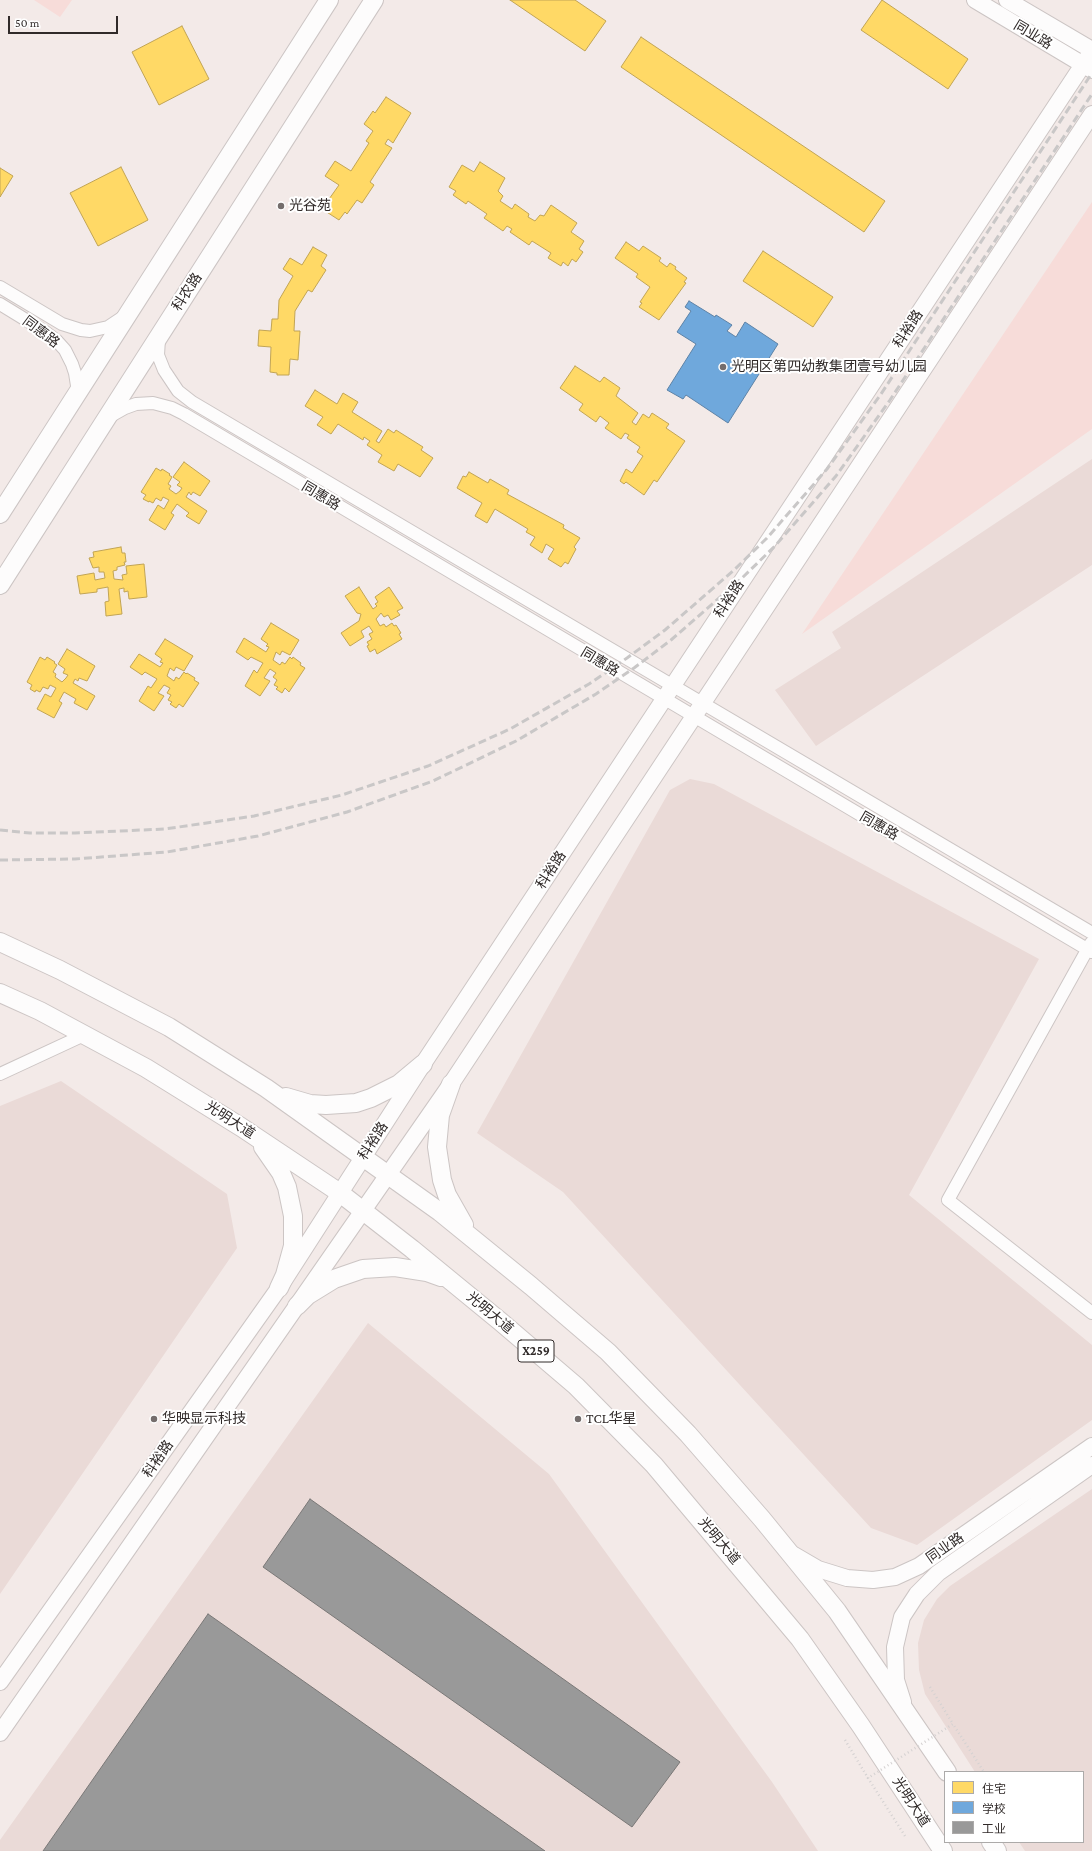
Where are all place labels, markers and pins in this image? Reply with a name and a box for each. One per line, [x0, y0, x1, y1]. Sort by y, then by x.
place label: 光谷苑 [289, 198, 331, 214]
marker: 光谷苑 [276, 201, 286, 211]
place label: 光明区第四幼教集团壹号幼儿园 [731, 359, 927, 375]
marker: 光明区第四幼教集团壹号幼儿园 [718, 362, 728, 372]
place label: 华映显示科技 [162, 1411, 246, 1427]
place label: TCL华星 [586, 1411, 637, 1427]
marker: 华映显示科技 [149, 1414, 159, 1424]
marker: TCL华星 [573, 1414, 583, 1424]

